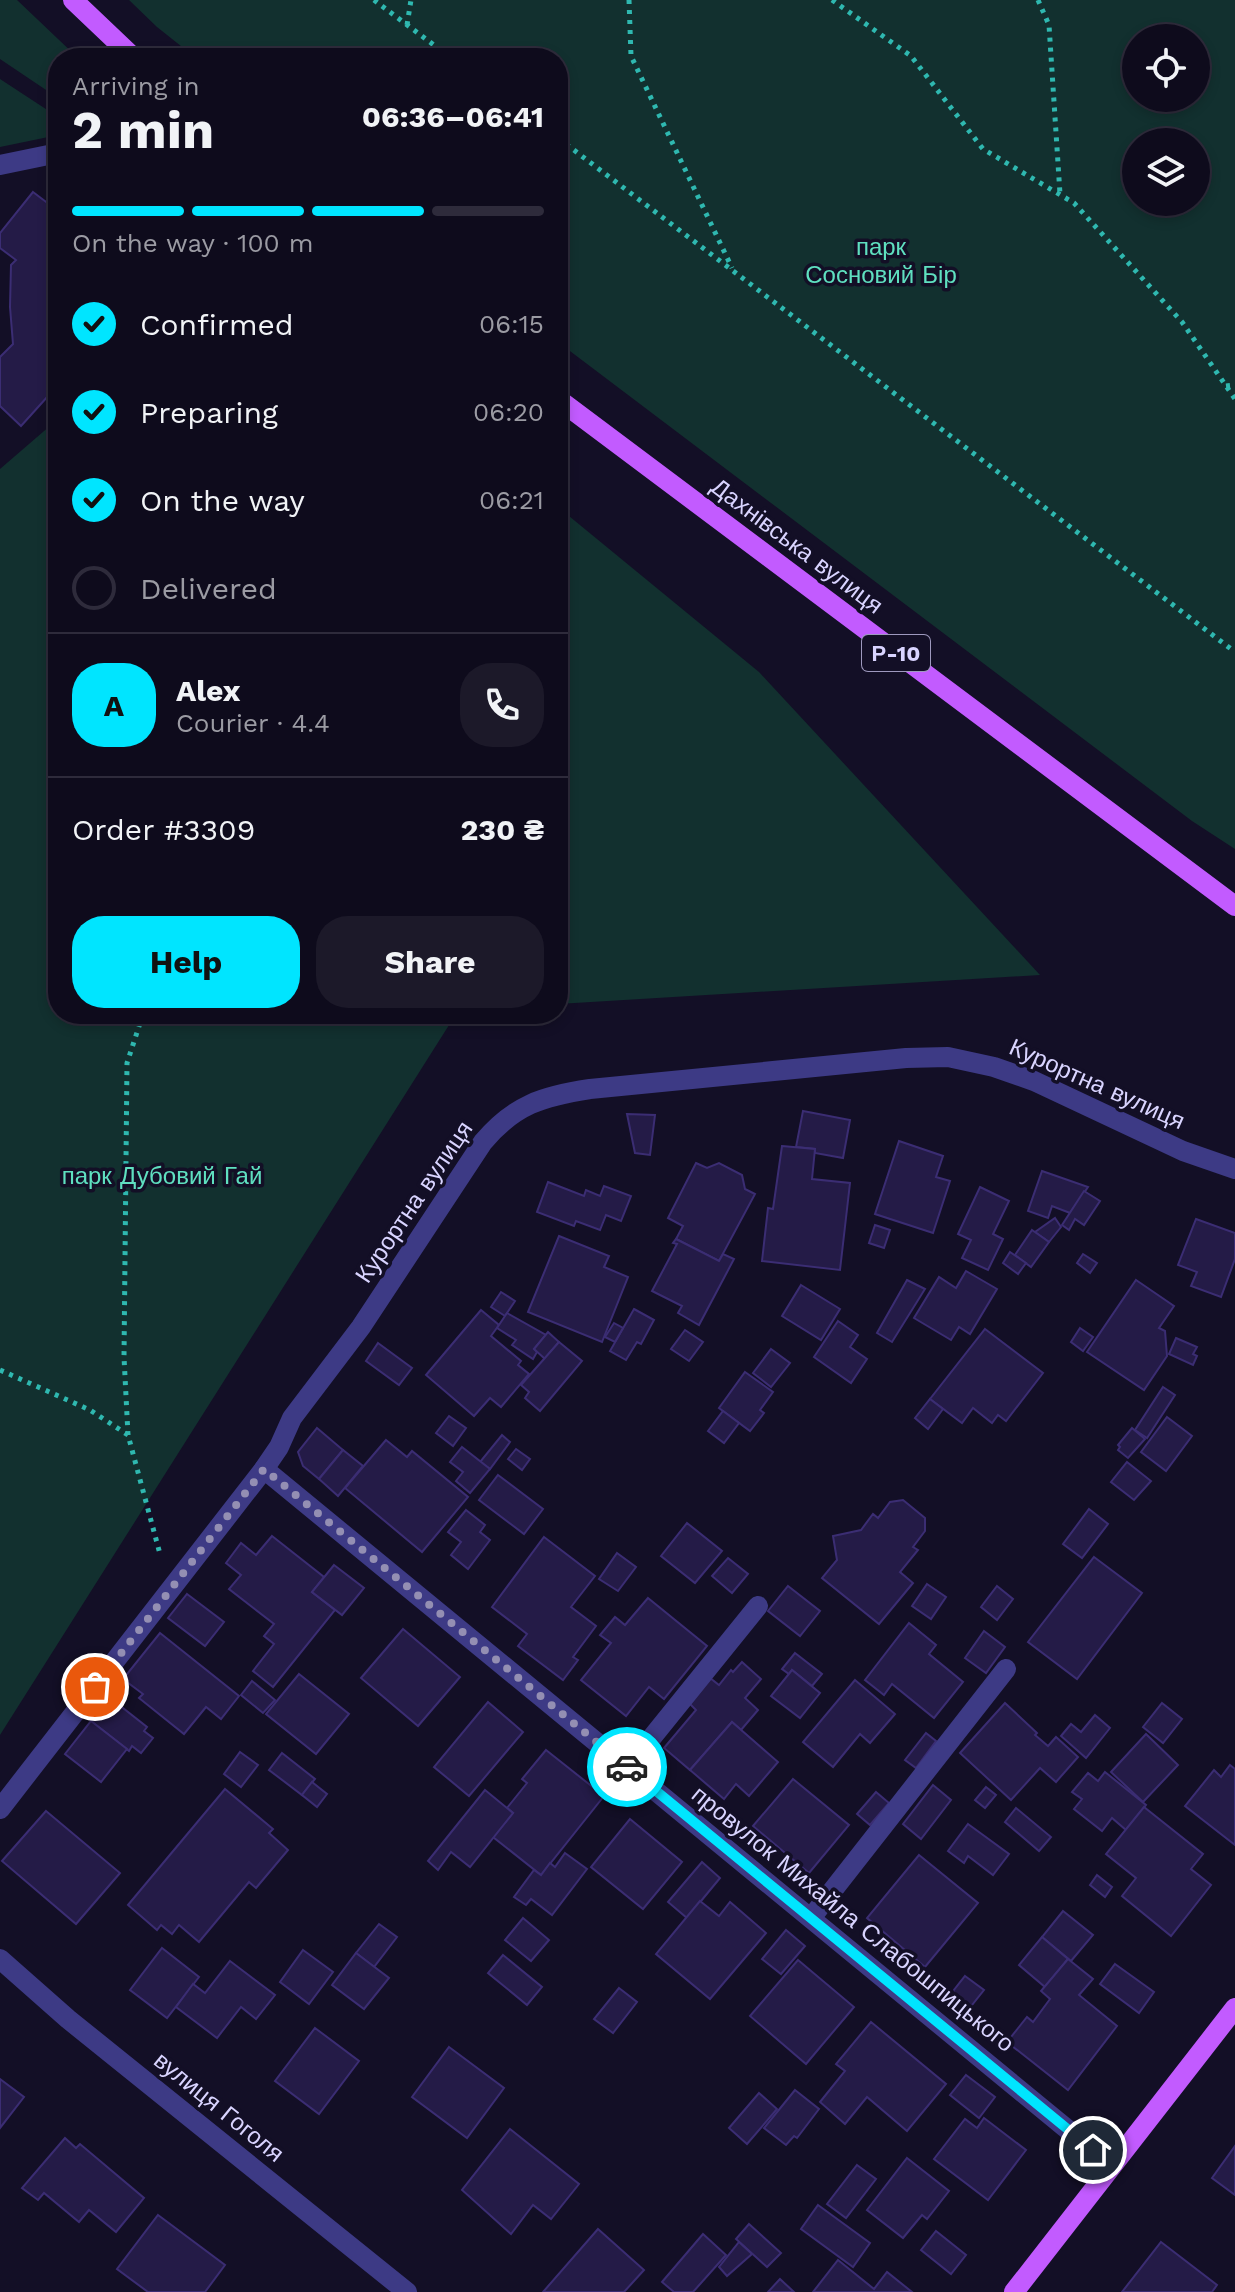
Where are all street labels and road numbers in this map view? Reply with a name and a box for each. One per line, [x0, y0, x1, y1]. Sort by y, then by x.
street label: Дахнівська вулиця [706, 472, 888, 620]
road number: Р-10 [862, 635, 930, 671]
street label: Курортна вулиця [1005, 1033, 1189, 1135]
street label: Курортна вулиця [350, 1116, 478, 1288]
street label: провулок Михайла Слабошпицького [686, 1780, 1020, 2058]
street label: вулиця Гоголя [148, 2046, 290, 2168]

